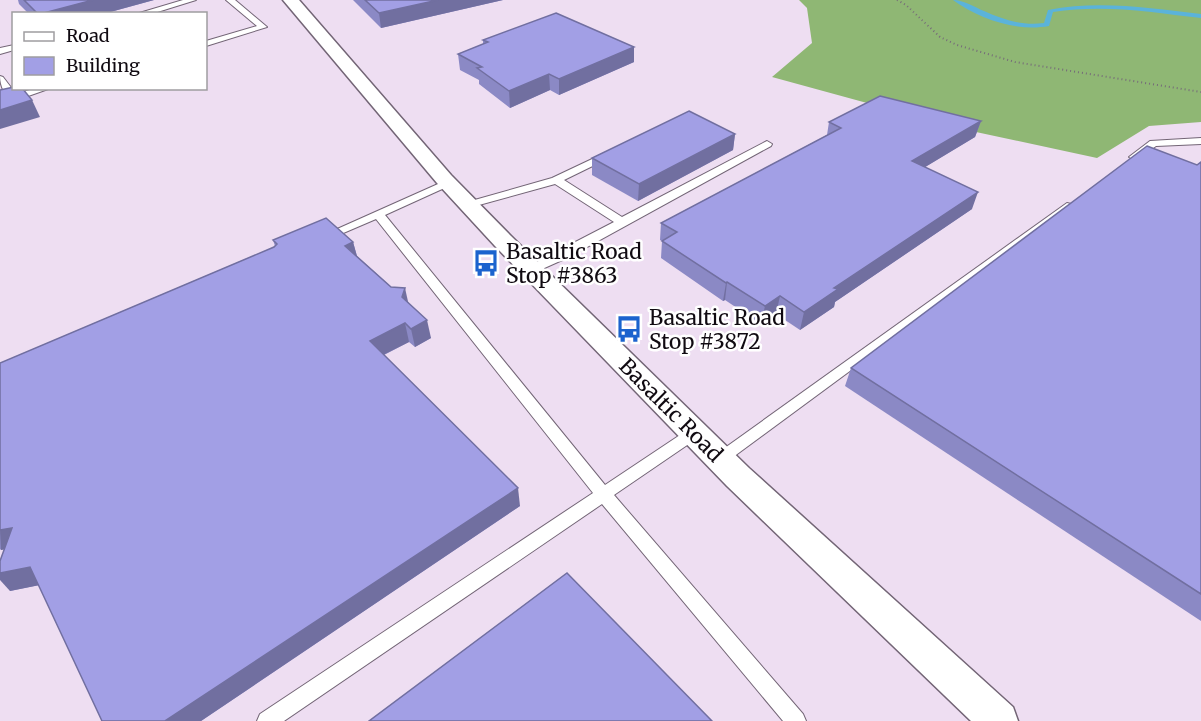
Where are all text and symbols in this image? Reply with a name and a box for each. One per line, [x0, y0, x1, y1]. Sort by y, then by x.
legend [12, 12, 207, 90]
text: Road [66, 24, 110, 47]
text: Building [66, 54, 140, 77]
place label: Basaltic Road Stop #3863 [506, 238, 642, 289]
bus stop icon: Basaltic Road Stop #3863 [471, 248, 501, 278]
place label: Basaltic Road Stop #3872 [649, 304, 785, 355]
bus stop icon: Basaltic Road Stop #3872 [614, 314, 644, 344]
street label: Basaltic Road [613, 352, 729, 468]

